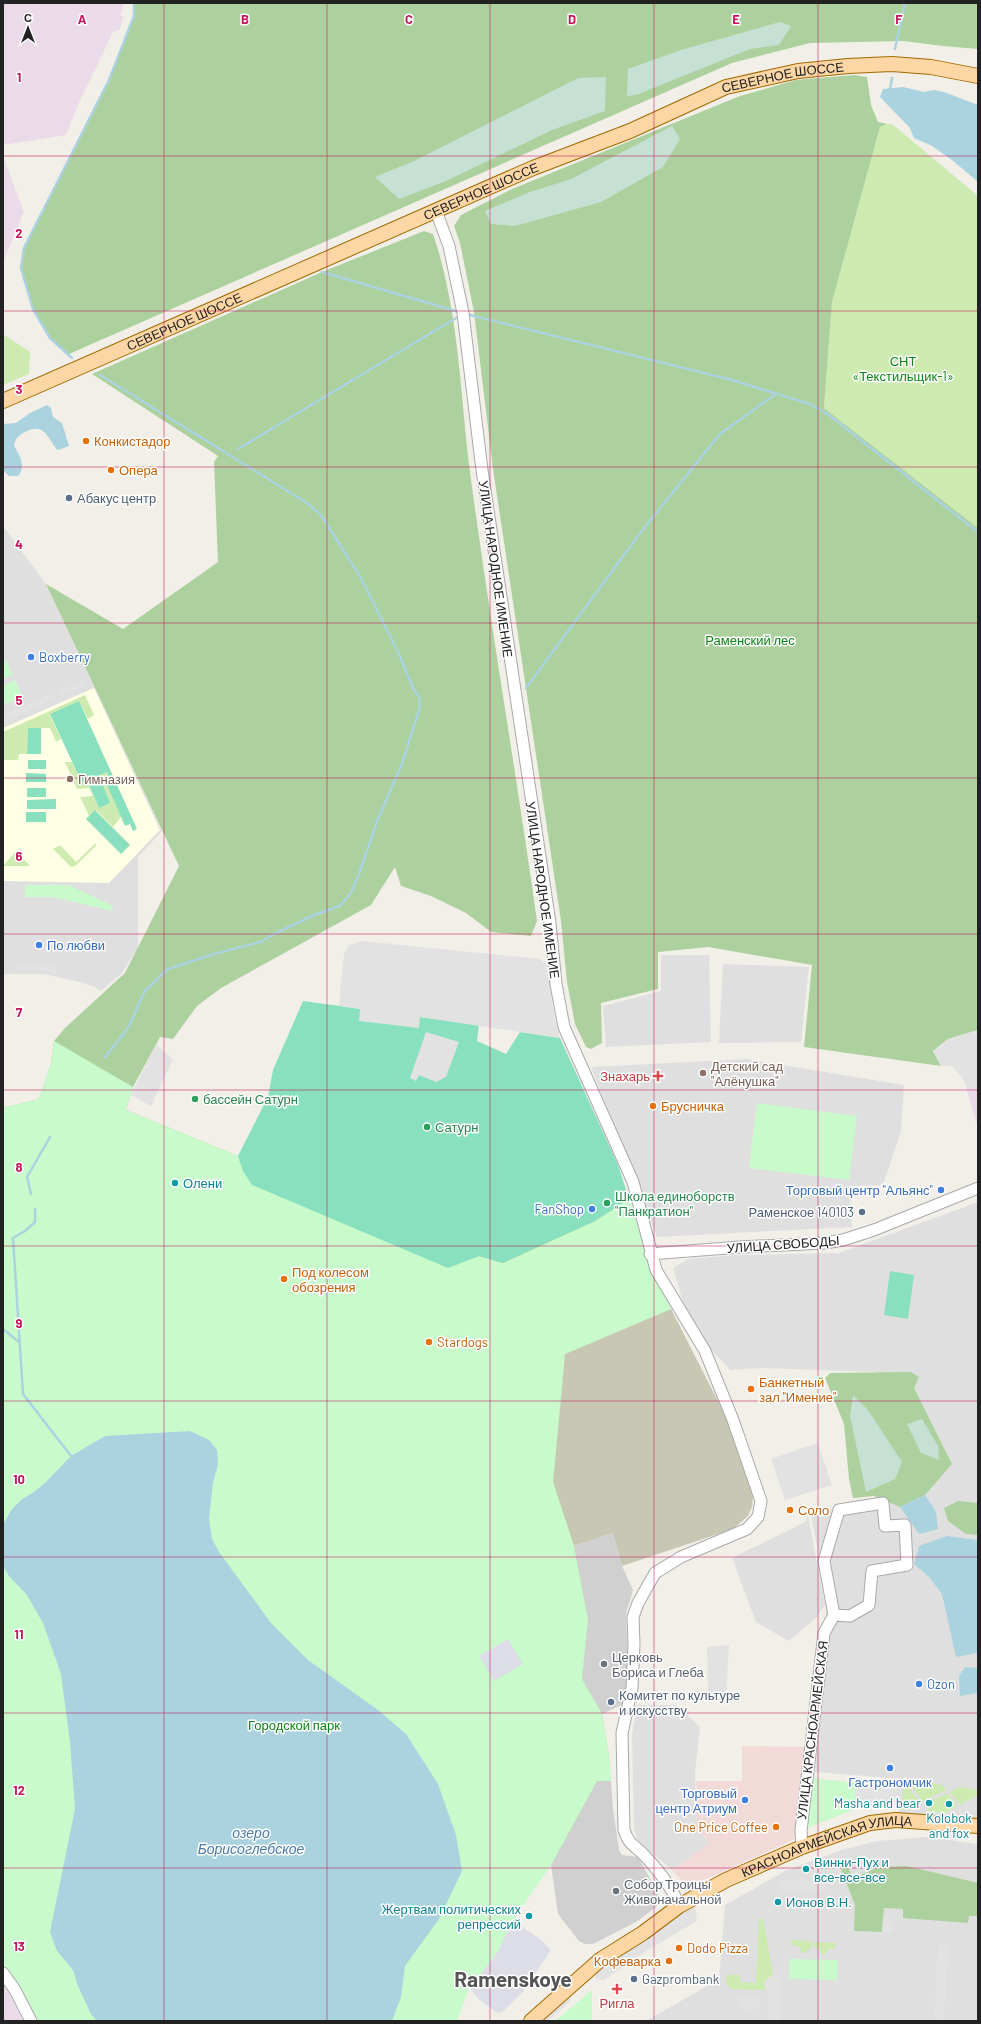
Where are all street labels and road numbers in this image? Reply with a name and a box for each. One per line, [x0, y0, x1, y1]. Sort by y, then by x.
street label: СЕВЕРНОЕ ШОССЕ [720, 58, 845, 96]
street label: СЕВЕРНОЕ ШОССЕ [421, 159, 541, 223]
street label: СЕВЕРНОЕ ШОССЕ [124, 289, 245, 354]
street label: УЛИЦА НАРОДНОЕ ИМЕНИЕ [476, 479, 516, 659]
street label: УЛИЦА НАРОДНОЕ ИМЕНИЕ [523, 800, 563, 980]
street label: УЛИЦА СВОБОДЫ [726, 1232, 840, 1256]
street label: УЛИЦА КРАСНОАРМЕЙСКАЯ [793, 1640, 831, 1820]
street label: КРАСНОАРМЕЙСКАЯ УЛИЦА [739, 1812, 913, 1880]

